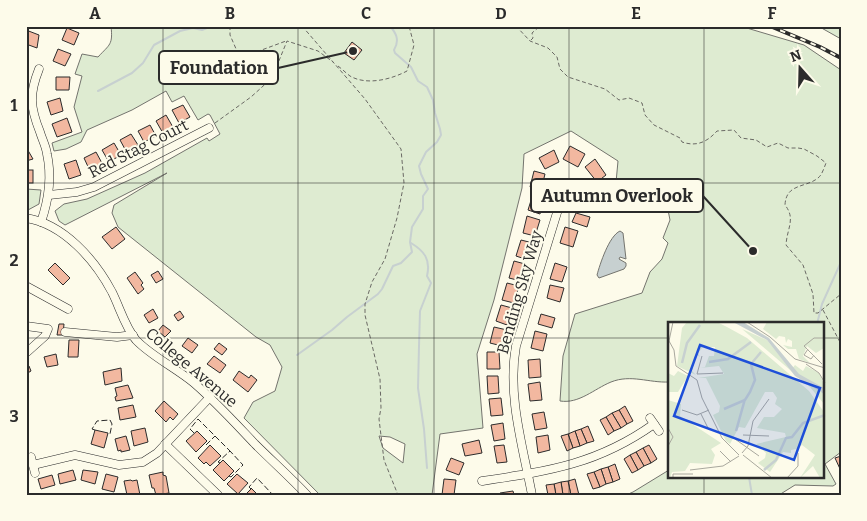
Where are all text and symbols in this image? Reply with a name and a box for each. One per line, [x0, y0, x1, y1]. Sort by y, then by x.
text: A [89, 4, 101, 23]
text: B [225, 4, 235, 23]
text: C [361, 4, 371, 23]
text: D [495, 4, 507, 23]
text: E [631, 4, 641, 23]
text: F [768, 4, 777, 23]
north arrow [774, 42, 824, 92]
text: N [788, 46, 804, 66]
callout: Foundation [159, 51, 278, 84]
text: Foundation [170, 57, 269, 79]
text: 1 [11, 96, 18, 115]
street label: Red Stag Court [85, 115, 191, 182]
callout: Autumn Overlook [531, 179, 703, 212]
text: Autumn Overlook [541, 185, 693, 207]
street label: Bending Sky Way [493, 228, 546, 356]
text: 2 [9, 251, 19, 270]
inset map [668, 322, 824, 478]
street label: College Avenue [142, 323, 241, 411]
text: 3 [9, 407, 19, 426]

